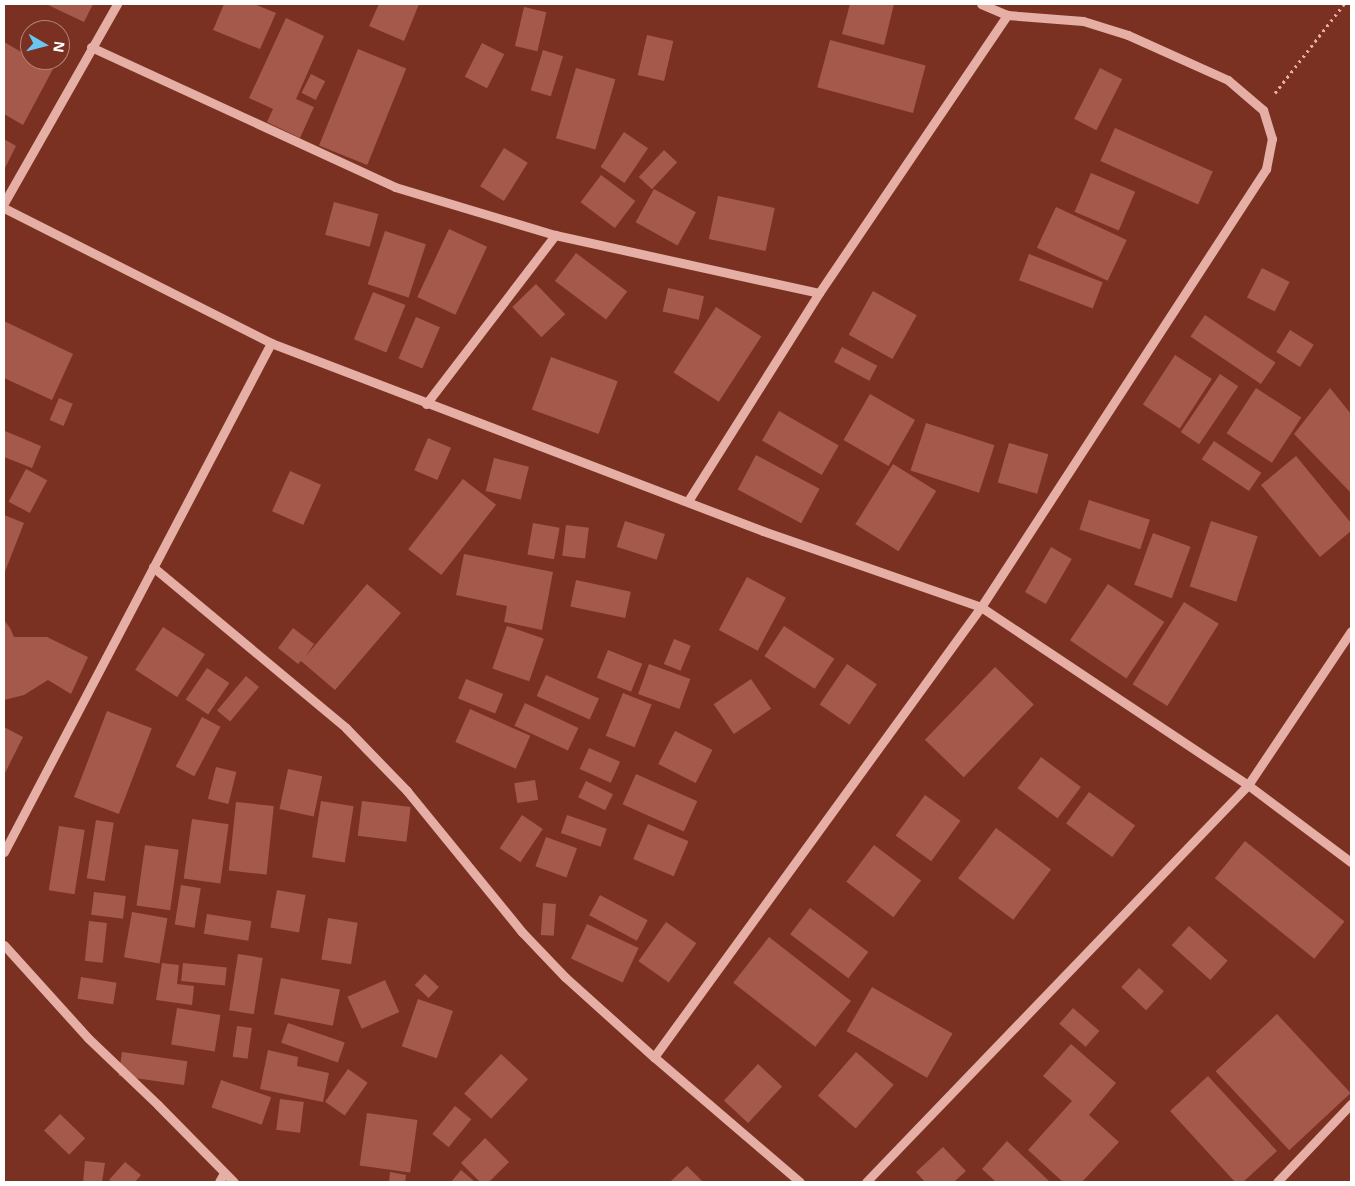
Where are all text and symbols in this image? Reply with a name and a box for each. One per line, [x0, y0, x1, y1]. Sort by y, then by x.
north arrow [20, 20, 70, 70]
text: N [49, 40, 70, 54]

